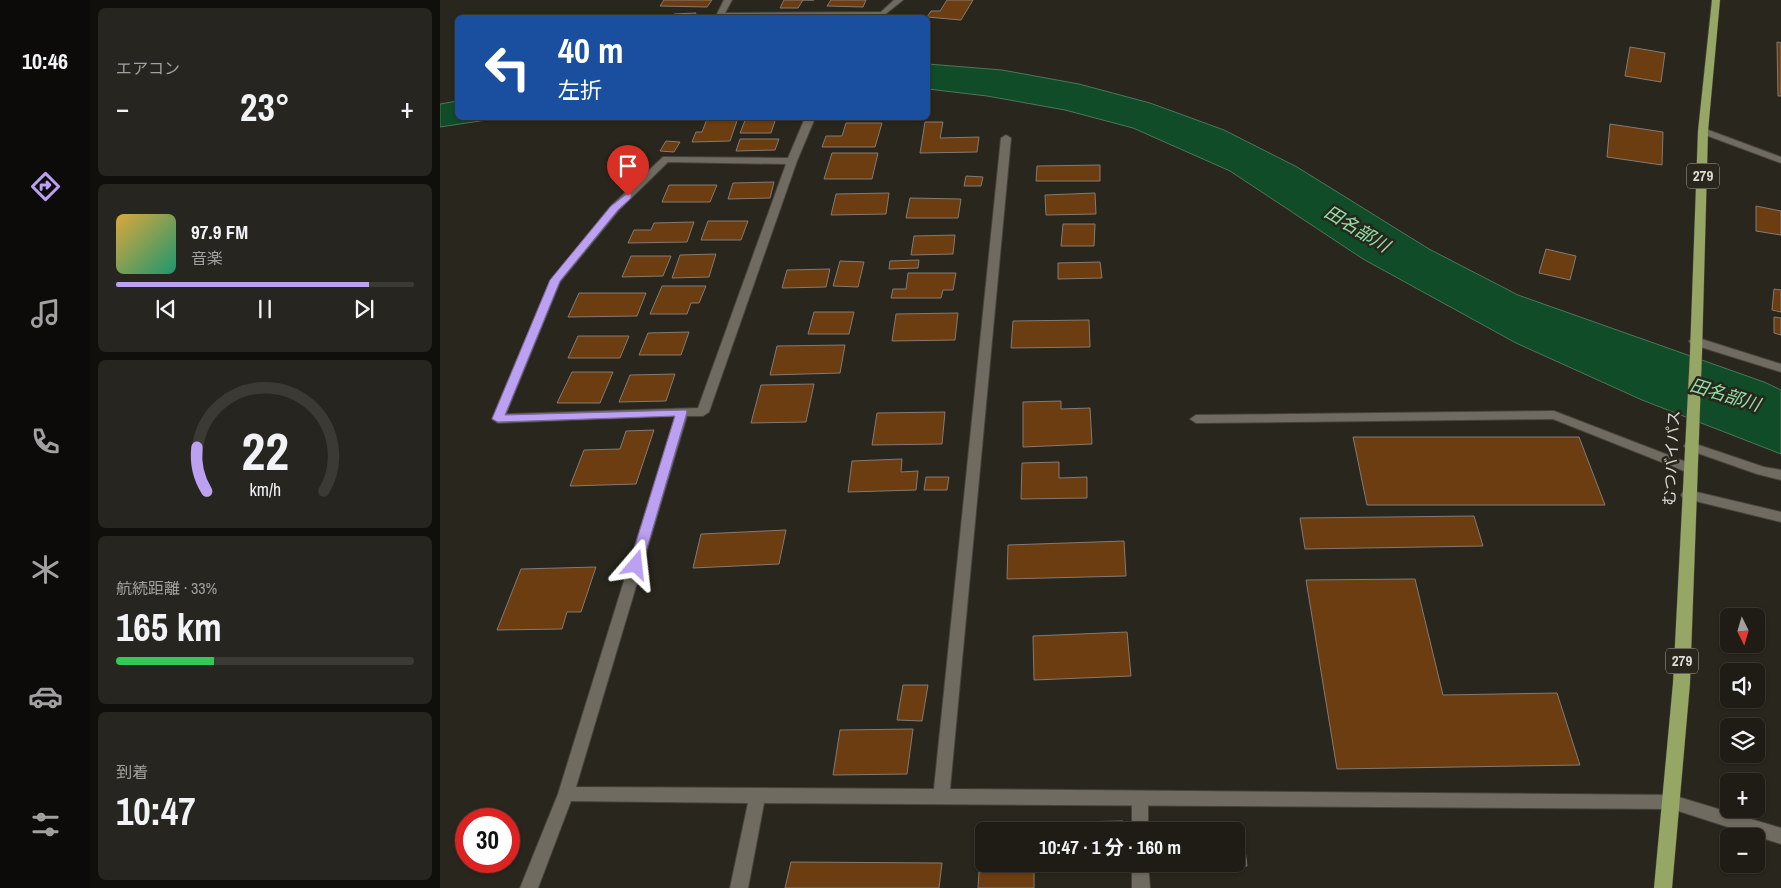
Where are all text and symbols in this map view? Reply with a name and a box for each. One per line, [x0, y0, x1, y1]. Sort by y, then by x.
text: 40 m [558, 27, 623, 74]
icon: left [475, 35, 540, 100]
text: 10:46 [22, 46, 68, 76]
text: エアコン [116, 57, 180, 79]
text: 左折 [558, 75, 602, 105]
text: 23° [240, 82, 290, 133]
text: − [116, 89, 129, 127]
text: + [401, 89, 414, 127]
pin [607, 145, 649, 196]
icon: arrive [614, 152, 642, 180]
road number: 279 [1687, 164, 1719, 188]
icon: directions [28, 169, 63, 204]
water label: 田名部川 [1320, 199, 1396, 259]
text: 97.9 FM [191, 219, 248, 245]
text: 音楽 [191, 247, 223, 269]
icon: previous [152, 295, 180, 323]
icon: pause [251, 295, 279, 323]
icon: next [350, 295, 378, 323]
icon: music [28, 296, 63, 331]
water label: 田名部川 [1687, 372, 1765, 418]
street label: むつバイパス [1658, 410, 1684, 506]
text: 22 [241, 416, 289, 486]
icon: phone [28, 424, 63, 459]
text: km/h [249, 478, 281, 502]
position arrow [609, 538, 661, 590]
icon: climate [28, 552, 63, 587]
text: 航続距離 · 33% [116, 577, 217, 599]
text: 165 km [116, 602, 222, 653]
north arrow [1720, 608, 1765, 652]
map controls [1720, 608, 1765, 873]
road number: 279 [1666, 648, 1698, 674]
button: sound [1720, 663, 1765, 708]
icon: car [28, 679, 63, 714]
button: layers [1720, 718, 1765, 763]
text: 到着 [116, 761, 148, 783]
button: + [1720, 773, 1765, 818]
text: 10:47 [116, 786, 196, 837]
icon: filters [28, 807, 63, 842]
speed limit sign: 30 [455, 808, 520, 873]
button: − [1720, 828, 1765, 873]
text: 10:47 · 1 分 · 160 m [1039, 834, 1181, 860]

